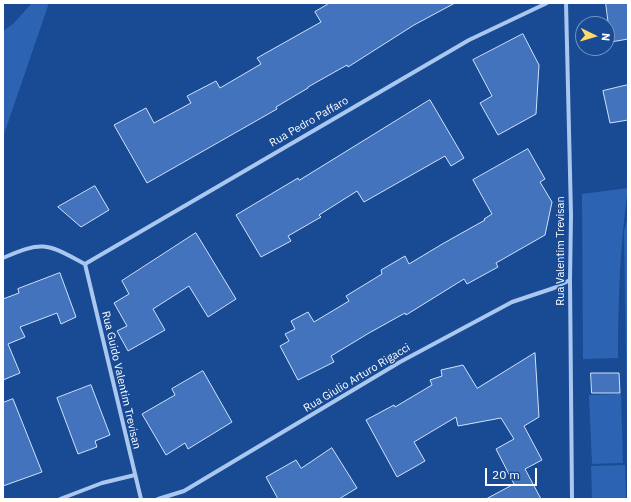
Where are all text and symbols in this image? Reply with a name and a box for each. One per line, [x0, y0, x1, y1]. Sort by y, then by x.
north arrow [575, 16, 615, 56]
text: N [599, 32, 613, 42]
street label: Rua Pedro Paffaro [267, 94, 351, 150]
street label: Rua Valentim Trevisan [554, 196, 568, 306]
street label: Rua Guido Valentim Trevisan [99, 310, 143, 450]
street label: Rua Giulio Arturo Rigacci [301, 341, 413, 415]
scale bar [487, 460, 539, 486]
text: 20 m [492, 467, 520, 482]

